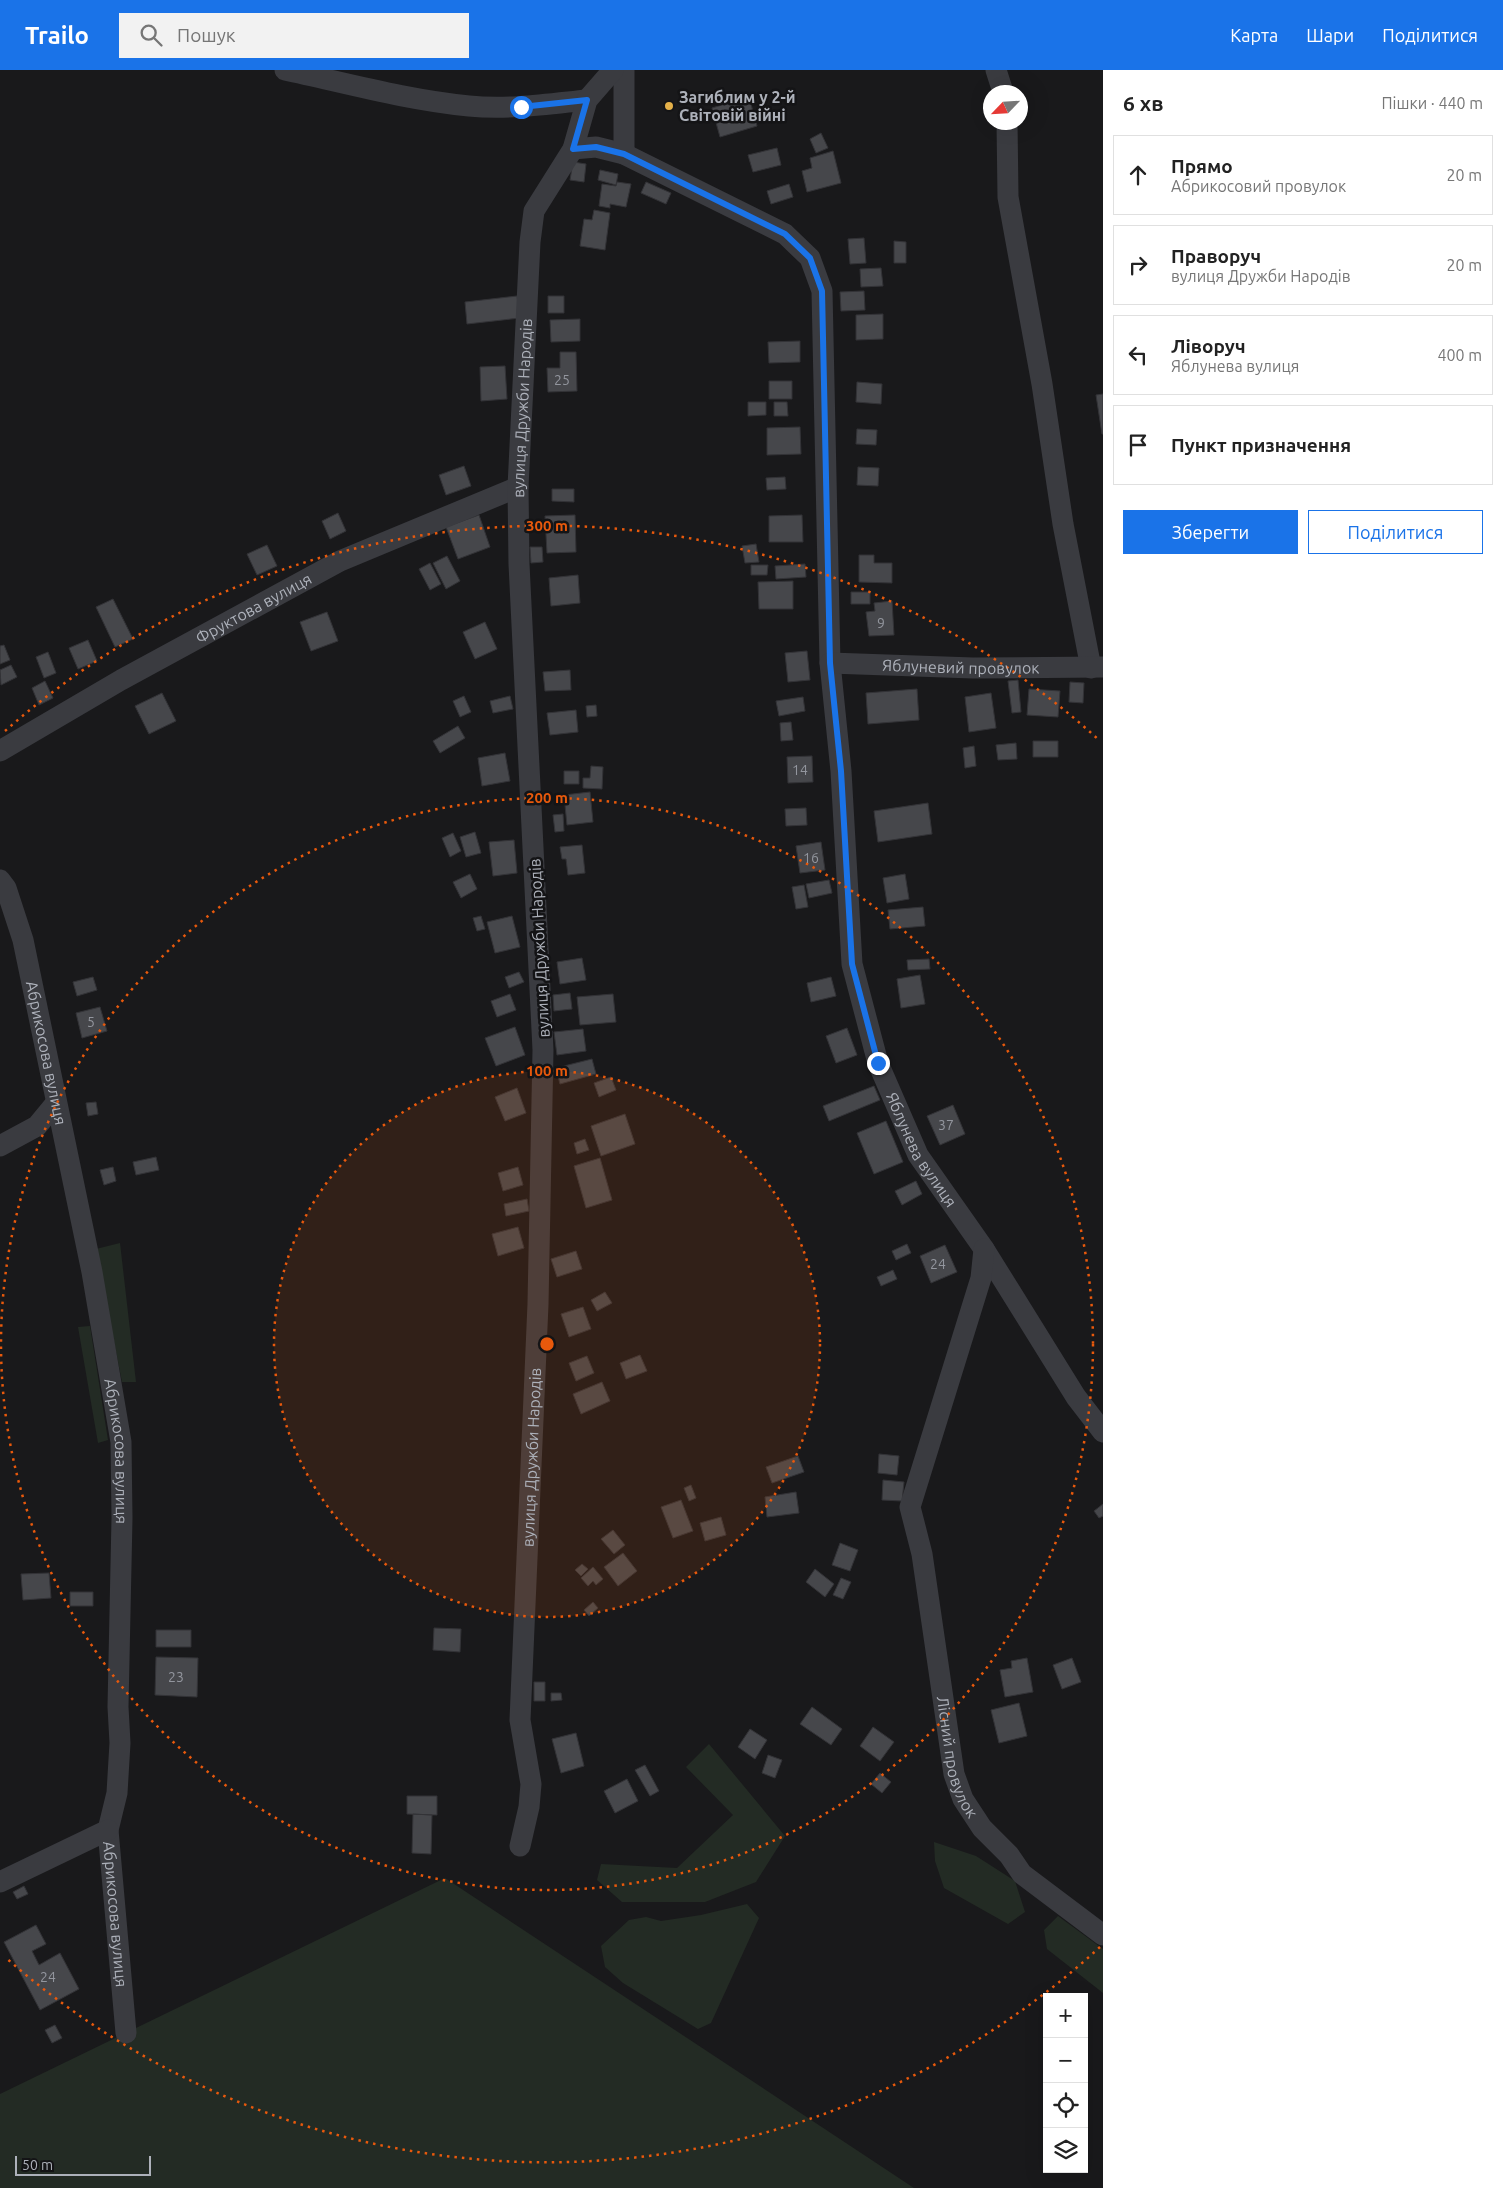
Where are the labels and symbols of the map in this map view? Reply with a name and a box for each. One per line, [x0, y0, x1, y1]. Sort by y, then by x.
north arrow [983, 85, 1028, 130]
place label: Загиблим у 2-й Світовій війні [679, 88, 796, 124]
route start [510, 96, 533, 119]
marker: Загиблим у 2-й Світовій війні [663, 100, 675, 112]
street label: вулиця Дружби Народів [509, 318, 535, 498]
house number: 25 [554, 372, 570, 388]
text: 300 m [526, 517, 568, 534]
street label: Фруктова вулиця [192, 569, 315, 647]
house number: 9 [877, 615, 885, 631]
street label: Яблуневий провулок [882, 656, 1040, 677]
house number: 14 [792, 762, 808, 778]
text: 200 m [526, 789, 568, 806]
house number: 16 [803, 850, 819, 866]
street label: вулиця Дружби Народів [525, 858, 553, 1038]
street label: Абрикосова вулиця [23, 979, 70, 1126]
house number: 5 [87, 1014, 95, 1030]
route end [867, 1052, 890, 1075]
text: 100 m [526, 1062, 568, 1079]
street label: Яблунева вулиця [883, 1090, 960, 1210]
house number: 37 [938, 1117, 954, 1133]
house number: 24 [930, 1256, 946, 1272]
centre of rings [538, 1335, 556, 1353]
street label: вулиця Дружби Народів [518, 1367, 544, 1547]
street label: Абрикосова вулиця [101, 1377, 131, 1524]
house number: 23 [168, 1669, 184, 1685]
street label: Лісний провулок [934, 1695, 982, 1821]
street label: Абрикосова вулиця [100, 1840, 131, 1988]
house number: 24 [40, 1969, 56, 1985]
scale bar [15, 2153, 151, 2176]

